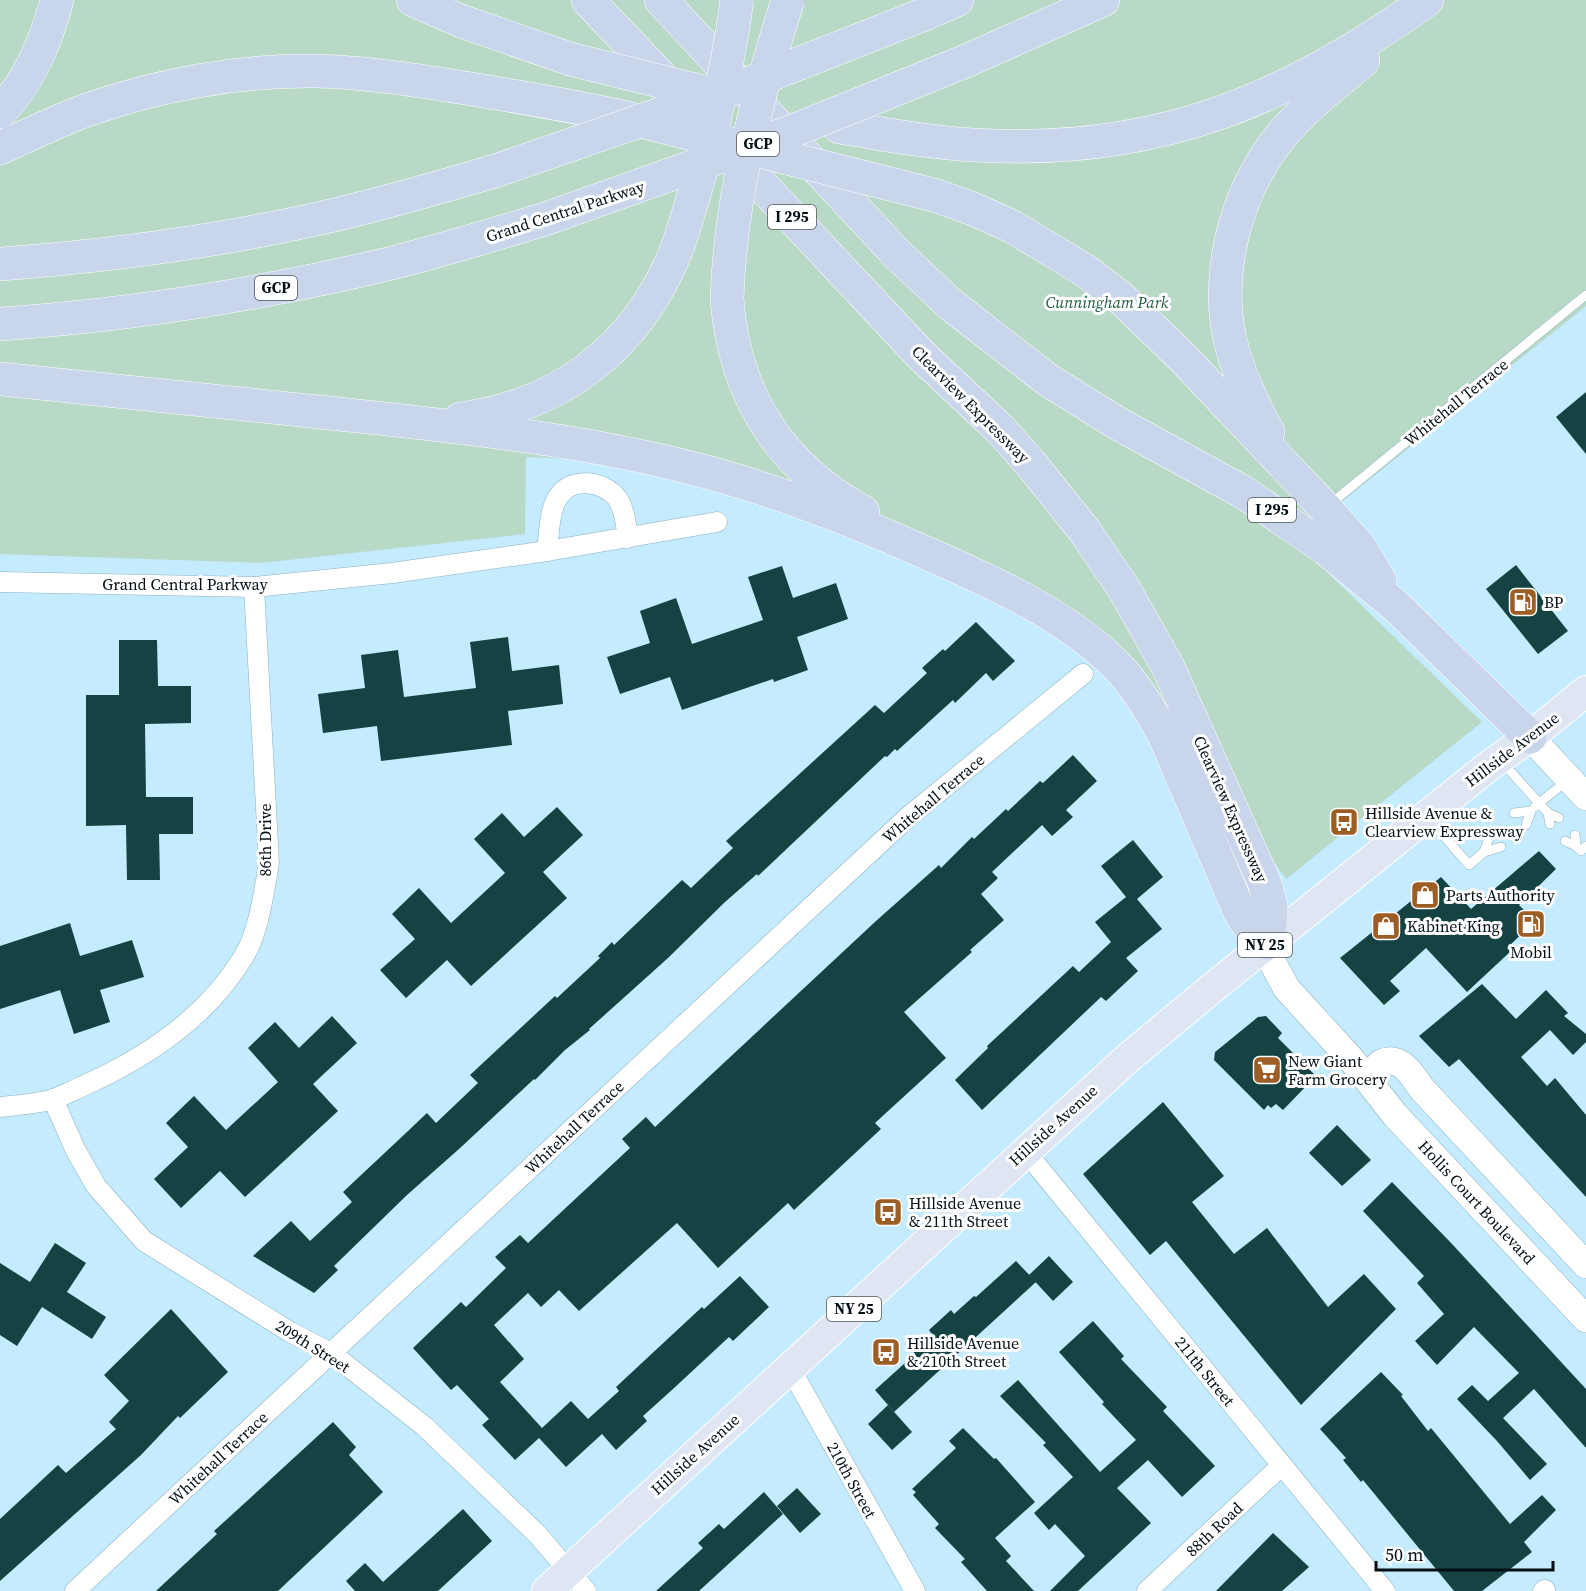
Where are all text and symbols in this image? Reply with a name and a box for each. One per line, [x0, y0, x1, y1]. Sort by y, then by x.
road number: GCP [737, 132, 779, 156]
street label: Grand Central Parkway [483, 175, 648, 247]
road number: I 295 [768, 205, 816, 229]
road number: GCP [255, 276, 297, 300]
park label: Cunningham Park [1046, 291, 1169, 313]
street label: Clearview Expressway [907, 340, 1035, 468]
street label: Whitehall Terrace [1399, 353, 1513, 451]
road number: I 295 [1248, 498, 1296, 522]
street label: Grand Central Parkway [102, 573, 268, 595]
fuel station icon: BP [1507, 586, 1539, 618]
place label: BP [1544, 591, 1564, 613]
street label: Hillside Avenue [1461, 706, 1563, 792]
street label: Clearview Expressway [1189, 732, 1274, 887]
street label: Whitehall Terrace [877, 748, 989, 848]
place label: Hillside Avenue & Clearview Expressway [1365, 802, 1524, 842]
street label: 86th Drive [254, 803, 276, 877]
bus stop icon: Hillside Avenue & Clearview Expressway [1328, 806, 1360, 838]
shop icon: Parts Authority [1409, 879, 1441, 911]
place label: Parts Authority [1446, 884, 1555, 906]
fuel station icon: Mobil [1515, 908, 1547, 940]
shop icon: Kabinet King [1370, 910, 1402, 942]
place label: Kabinet King [1407, 915, 1500, 937]
road number: NY 25 [1238, 933, 1292, 957]
place label: Mobil [1510, 941, 1552, 963]
place label: New Giant Farm Grocery [1288, 1050, 1388, 1090]
supermarket icon: New Giant Farm Grocery [1251, 1054, 1283, 1086]
street label: Whitehall Terrace [520, 1075, 628, 1179]
street label: Hillside Avenue [1004, 1079, 1102, 1171]
street label: Hollis Court Boulevard [1414, 1135, 1540, 1269]
place label: Hillside Avenue & 211th Street [909, 1192, 1021, 1232]
bus stop icon: Hillside Avenue & 211th Street [872, 1196, 904, 1228]
road number: NY 25 [827, 1297, 881, 1321]
street label: 209th Street [272, 1314, 355, 1378]
street label: 211th Street [1170, 1331, 1240, 1411]
place label: Hillside Avenue & 210th Street [907, 1332, 1019, 1372]
bus stop icon: Hillside Avenue & 210th Street [870, 1336, 902, 1368]
street label: Whitehall Terrace [164, 1406, 272, 1510]
street label: Hillside Avenue [646, 1408, 744, 1500]
street label: 210th Street [822, 1438, 882, 1523]
street label: 88th Road [1181, 1497, 1247, 1561]
scale bar [1376, 1534, 1553, 1572]
text: 50 m [1385, 1542, 1423, 1567]

